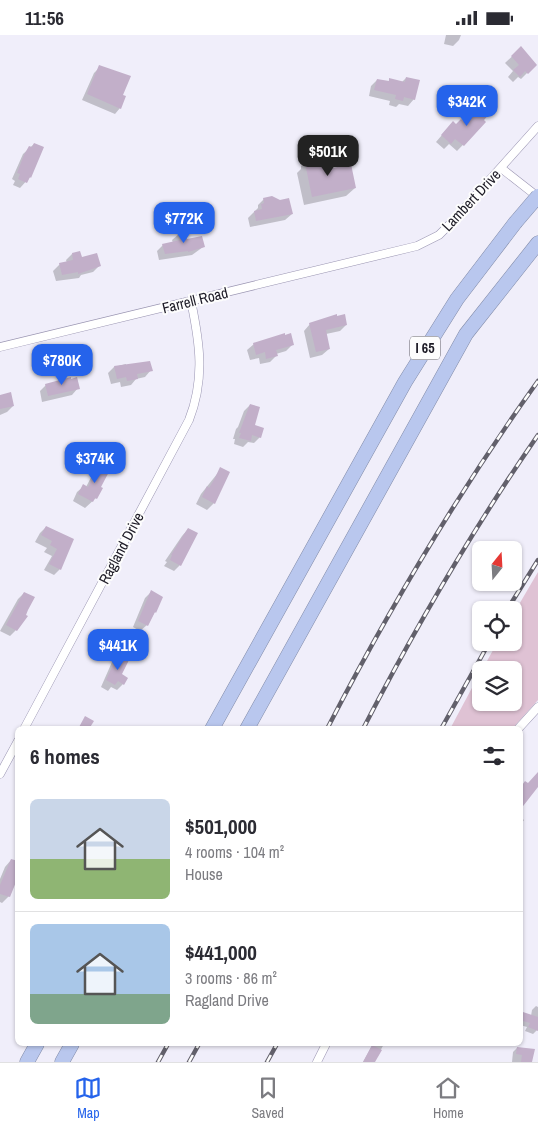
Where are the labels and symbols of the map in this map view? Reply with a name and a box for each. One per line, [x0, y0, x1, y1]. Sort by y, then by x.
pin: $342K [432, 84, 502, 127]
pin: $501K [293, 135, 363, 177]
street label: Lambert Drive [437, 164, 505, 236]
pin: $772K [149, 201, 219, 244]
street label: Farrell Road [160, 282, 230, 318]
road number: I 65 [410, 337, 440, 359]
pin: $780K [27, 343, 97, 386]
pin: $374K [60, 441, 130, 484]
street label: Ragland Drive [93, 508, 149, 588]
north arrow [472, 541, 522, 591]
pin: $441K [83, 629, 153, 671]

